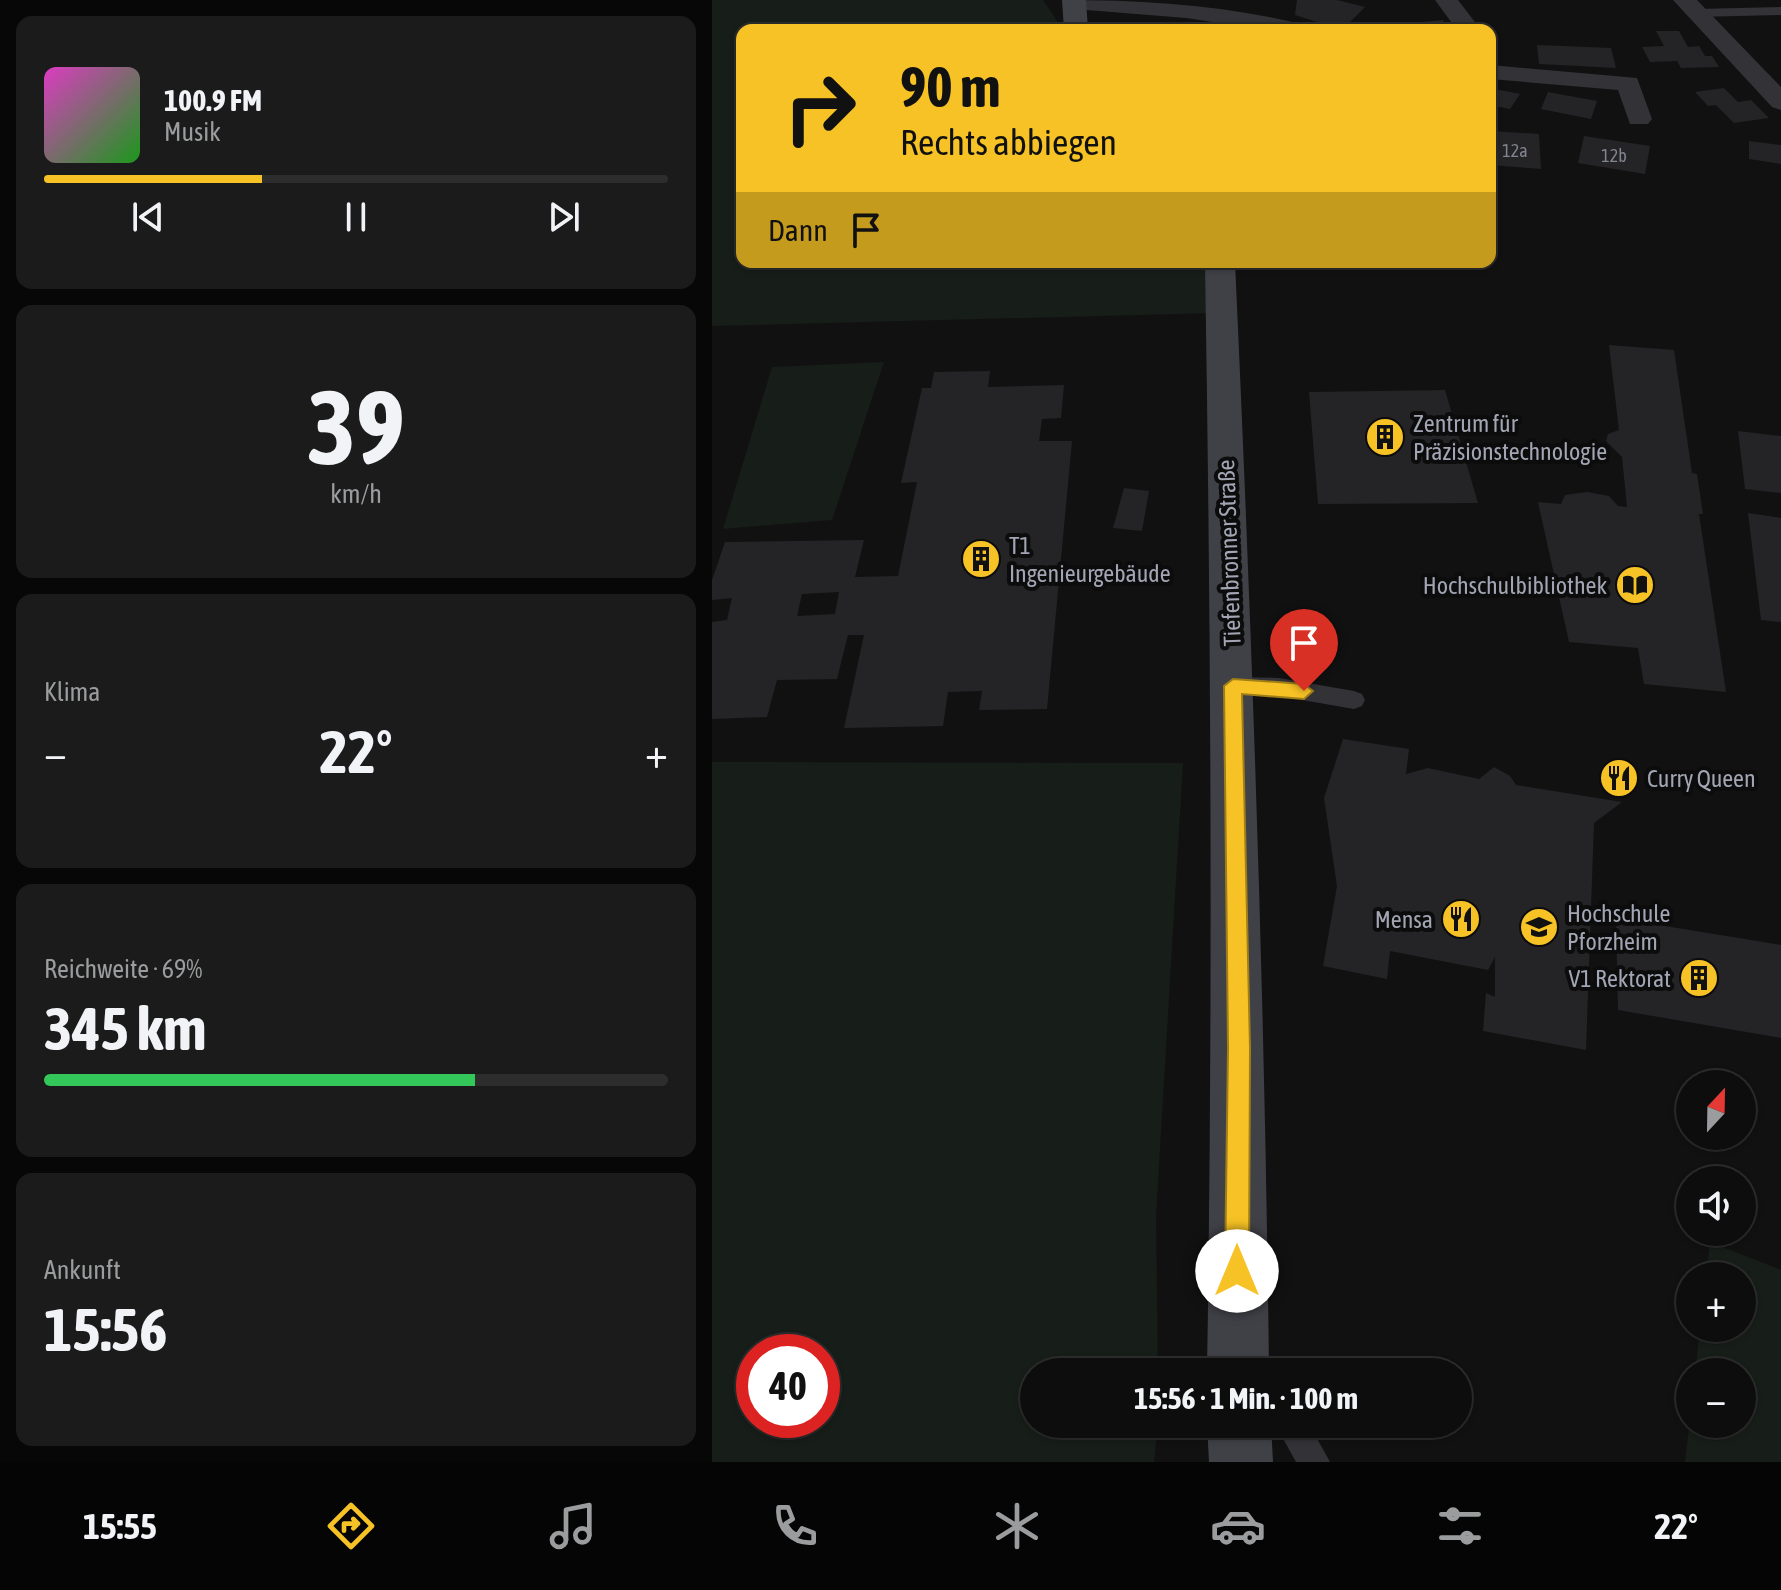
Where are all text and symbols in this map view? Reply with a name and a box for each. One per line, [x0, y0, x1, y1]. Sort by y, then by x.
text: 90 m [900, 55, 1001, 119]
icon: right [768, 56, 872, 160]
text: 100.9 FM [164, 83, 262, 117]
text: Musik [164, 117, 221, 147]
text: Rechts abbiegen [900, 121, 1117, 163]
house number: 12a [1502, 140, 1528, 161]
house number: 12b [1601, 145, 1627, 166]
icon: previous [126, 195, 170, 239]
icon: pause [334, 195, 378, 239]
icon: next [542, 195, 586, 239]
icon: arrive [844, 208, 888, 252]
text: Dann [768, 213, 828, 247]
text: 39 [307, 367, 405, 486]
place label: Zentrum für Präzisionstechnologie [1413, 410, 1607, 465]
building icon: Zentrum für Präzisionstechnologie [1364, 416, 1406, 458]
street label: Tiefenbronner Straße [1212, 459, 1246, 647]
text: km/h [330, 479, 382, 509]
place label: T1 Ingenieurgebäude [1009, 532, 1171, 587]
building icon: T1 Ingenieurgebäude [960, 538, 1002, 580]
library icon: Hochschulbibliothek [1614, 564, 1656, 606]
place label: Hochschulbibliothek [1423, 572, 1607, 599]
pin [1270, 609, 1338, 691]
icon: arrive [1282, 621, 1326, 665]
text: Klima [44, 677, 100, 707]
text: 22° [320, 717, 392, 786]
text: − [44, 727, 67, 777]
text: + [645, 727, 668, 777]
restaurant icon: Curry Queen [1598, 757, 1640, 799]
place label: Curry Queen [1647, 765, 1756, 792]
restaurant icon: Mensa [1440, 898, 1482, 940]
place label: Hochschule Pforzheim [1567, 900, 1670, 955]
place label: Mensa [1375, 906, 1433, 933]
school or university icon: Hochschule Pforzheim [1518, 906, 1560, 948]
text: Reichweite · 69% [44, 954, 202, 984]
building icon: V1 Rektorat [1678, 957, 1720, 999]
place label: V1 Rektorat [1569, 965, 1671, 992]
text: 345 km [44, 994, 206, 1063]
north arrow [1676, 1070, 1756, 1150]
map controls [1676, 1070, 1756, 1438]
button: sound [1676, 1166, 1756, 1246]
position arrow [1195, 1229, 1279, 1313]
text: Ankunft [44, 1255, 121, 1285]
button: + [1676, 1262, 1756, 1342]
text: 15:56 [44, 1295, 167, 1364]
speed limit sign: 40 [736, 1334, 840, 1438]
button: − [1676, 1358, 1756, 1438]
text: 15:56 · 1 Min. · 100 m [1134, 1381, 1358, 1415]
icon: directions [323, 1498, 379, 1554]
icon: music [545, 1498, 601, 1554]
icon: phone [767, 1498, 823, 1554]
icon: climate [989, 1498, 1045, 1554]
icon: car [1210, 1498, 1266, 1554]
icon: filters [1432, 1498, 1488, 1554]
text: 15:55 [83, 1505, 157, 1547]
text: 22° [1654, 1505, 1698, 1547]

